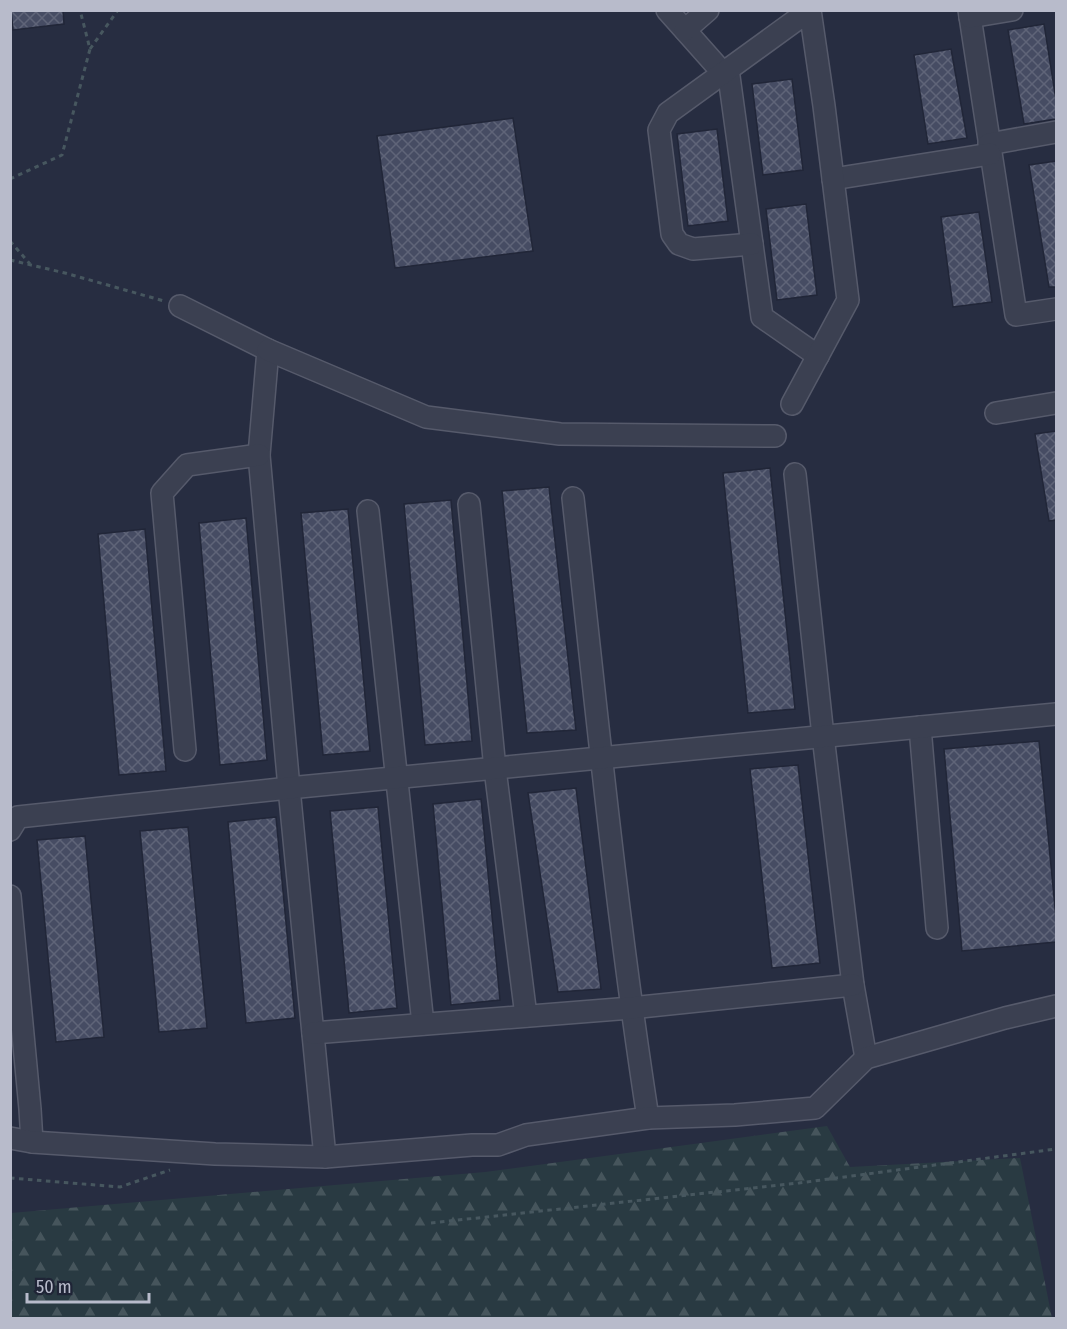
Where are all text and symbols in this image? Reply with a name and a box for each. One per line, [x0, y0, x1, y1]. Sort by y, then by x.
scale bar [27, 1266, 148, 1304]
text: 50 m [36, 1276, 72, 1298]

